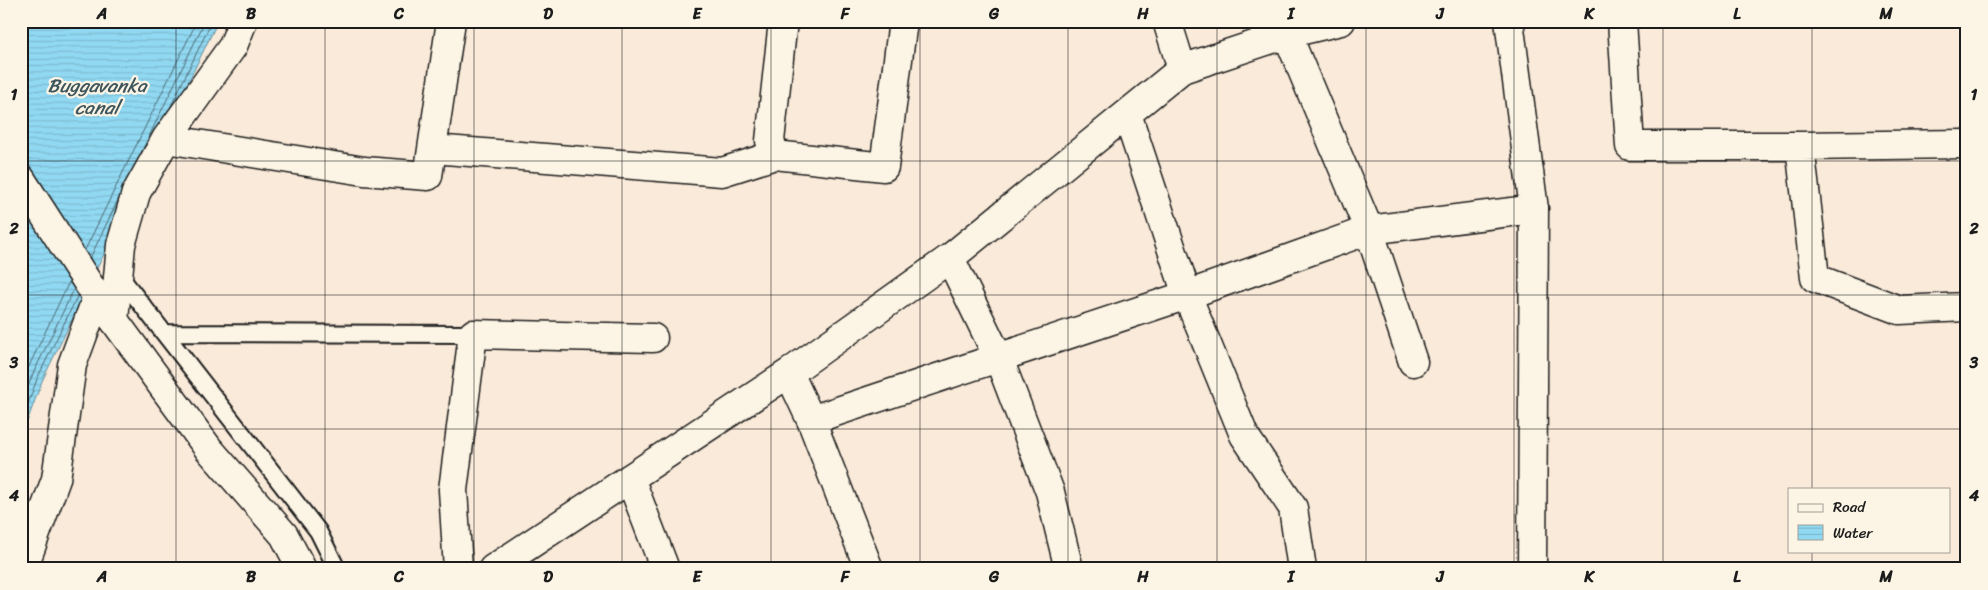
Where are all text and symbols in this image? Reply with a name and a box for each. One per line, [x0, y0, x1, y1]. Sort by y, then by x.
text: A [96, 0, 107, 28]
text: B [246, 0, 257, 28]
text: C [393, 0, 405, 28]
text: D [543, 0, 553, 28]
text: E [693, 0, 703, 28]
text: F [840, 0, 851, 28]
text: G [988, 0, 1000, 28]
text: H [1136, 0, 1149, 28]
text: I [1287, 0, 1296, 28]
text: J [1435, 0, 1445, 28]
text: K [1583, 0, 1595, 28]
text: L [1733, 0, 1741, 28]
text: M [1878, 0, 1893, 28]
water label: Buggavanka canal [47, 69, 148, 124]
text: 1 [11, 80, 18, 109]
text: 1 [1971, 80, 1978, 109]
text: 2 [8, 214, 19, 243]
text: 2 [1968, 214, 1979, 243]
text: 3 [9, 348, 19, 377]
text: 3 [1969, 348, 1979, 377]
text: 4 [8, 481, 19, 510]
text: 4 [1968, 481, 1979, 510]
legend [1788, 488, 1950, 552]
text: Road [1833, 494, 1866, 520]
text: Water [1833, 520, 1873, 546]
text: A [96, 562, 107, 590]
text: B [246, 562, 257, 590]
text: C [393, 562, 405, 590]
text: D [543, 562, 553, 590]
text: E [693, 562, 703, 590]
text: F [840, 562, 851, 590]
text: G [988, 562, 1000, 590]
text: H [1136, 562, 1149, 590]
text: I [1287, 562, 1296, 590]
text: J [1435, 562, 1445, 590]
text: K [1583, 562, 1595, 590]
text: L [1733, 562, 1741, 590]
text: M [1878, 562, 1893, 590]

